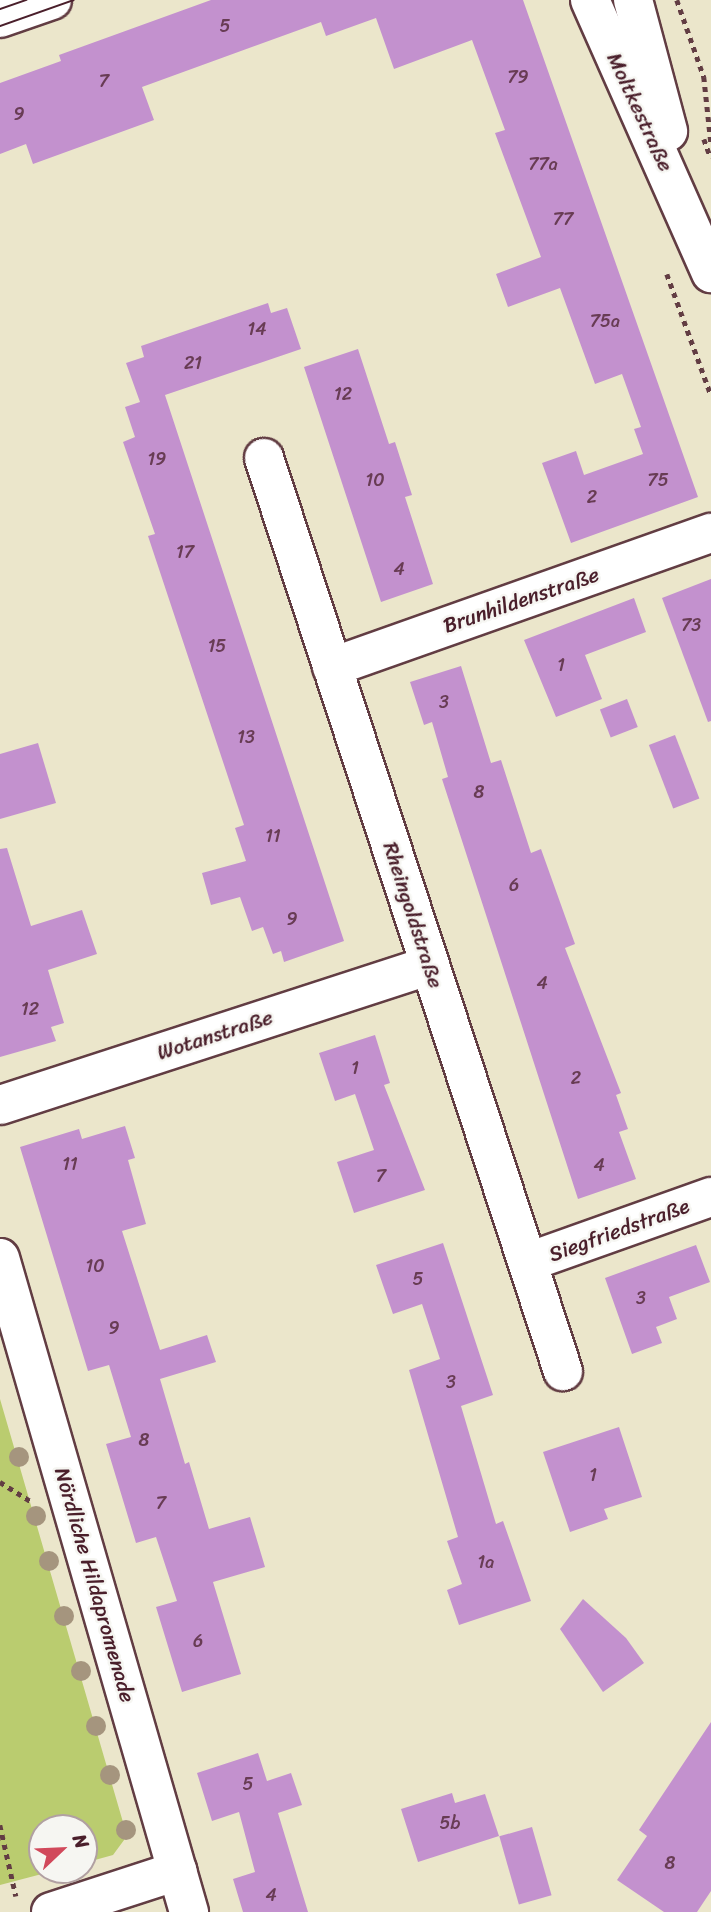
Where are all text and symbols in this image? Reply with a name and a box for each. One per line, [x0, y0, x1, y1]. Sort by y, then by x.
house number: 5 [220, 15, 230, 37]
street label: Moltkestraße [601, 49, 679, 175]
house number: 79 [507, 66, 529, 88]
house number: 7 [99, 70, 109, 92]
house number: 9 [13, 103, 25, 125]
house number: 77a [528, 153, 558, 175]
house number: 77 [553, 208, 573, 230]
house number: 75a [590, 310, 620, 332]
house number: 14 [248, 318, 266, 340]
house number: 21 [184, 352, 202, 374]
house number: 12 [334, 383, 352, 405]
house number: 19 [148, 448, 166, 470]
house number: 10 [365, 469, 385, 491]
house number: 75 [647, 469, 669, 491]
house number: 2 [587, 486, 597, 508]
house number: 17 [176, 541, 194, 563]
house number: 4 [393, 558, 405, 580]
street label: Brunhildenstraße [440, 562, 602, 638]
house number: 73 [681, 614, 701, 636]
house number: 15 [208, 635, 226, 657]
house number: 1 [557, 654, 565, 676]
house number: 3 [439, 691, 449, 713]
house number: 13 [237, 726, 255, 748]
house number: 8 [474, 781, 484, 803]
house number: 11 [265, 825, 281, 847]
street label: Rheingoldstraße [378, 839, 448, 991]
house number: 6 [509, 874, 519, 896]
house number: 9 [286, 908, 298, 930]
house number: 4 [536, 972, 548, 994]
house number: 12 [21, 998, 39, 1020]
street label: Wotanstraße [154, 1004, 276, 1066]
house number: 1 [351, 1057, 359, 1079]
house number: 2 [571, 1067, 581, 1089]
house number: 11 [62, 1153, 78, 1175]
house number: 4 [593, 1154, 605, 1176]
house number: 7 [376, 1165, 386, 1187]
street label: Siegfriedstraße [545, 1193, 693, 1267]
house number: 10 [85, 1255, 105, 1277]
house number: 5 [413, 1268, 423, 1290]
house number: 3 [636, 1287, 646, 1309]
house number: 9 [108, 1317, 120, 1339]
house number: 3 [446, 1371, 456, 1393]
house number: 8 [139, 1429, 149, 1451]
house number: 1 [589, 1464, 597, 1486]
street label: Nördliche Hildapromenade [49, 1465, 141, 1705]
house number: 7 [156, 1492, 166, 1514]
house number: 1a [478, 1551, 494, 1573]
house number: 6 [193, 1630, 203, 1652]
house number: 5 [243, 1773, 253, 1795]
house number: 5b [440, 1812, 460, 1834]
north arrow [28, 1814, 98, 1884]
text: N [63, 1829, 99, 1854]
house number: 8 [665, 1852, 675, 1874]
house number: 4 [265, 1884, 277, 1906]

